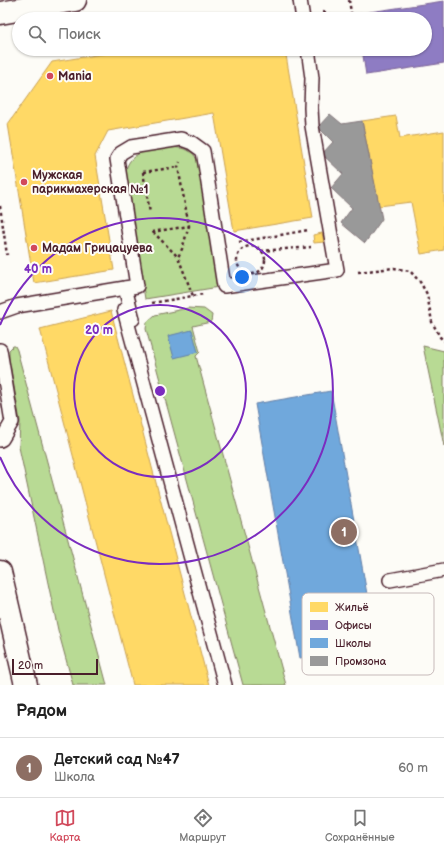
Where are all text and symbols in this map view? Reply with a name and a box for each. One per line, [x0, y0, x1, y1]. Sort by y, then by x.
search box [12, 12, 432, 56]
icon: search [26, 23, 48, 45]
text: Поиск [58, 25, 101, 44]
place label: Mania [58, 69, 92, 84]
marker: Mania [45, 71, 55, 81]
place label: Мужская парикмахерская №1 [32, 168, 149, 197]
marker: Мужская парикмахерская №1 [19, 177, 29, 187]
place label: Мадам Грицацуева [42, 241, 153, 256]
marker: Мадам Грицацуева [29, 243, 39, 253]
text: 40 m [24, 262, 52, 277]
your location [232, 267, 252, 287]
text: 20 m [85, 323, 113, 338]
centre of rings [153, 384, 167, 398]
pin: 1 [331, 517, 357, 547]
legend [302, 593, 434, 675]
text: Жильё [335, 601, 369, 614]
text: Офисы [335, 619, 372, 632]
text: Школы [335, 637, 371, 650]
text: Промзона [335, 655, 387, 668]
scale bar [12, 657, 98, 676]
text: 20 m [18, 659, 43, 672]
text: Рядом [16, 701, 67, 721]
text: Детский сад №47 [54, 750, 180, 769]
text: 1 [26, 760, 32, 776]
text: 60 m [398, 760, 428, 776]
text: Школа [54, 769, 95, 785]
tab: Карта [49, 807, 80, 844]
tab: Маршрут [179, 807, 226, 844]
tab: Сохранённые [325, 807, 395, 844]

